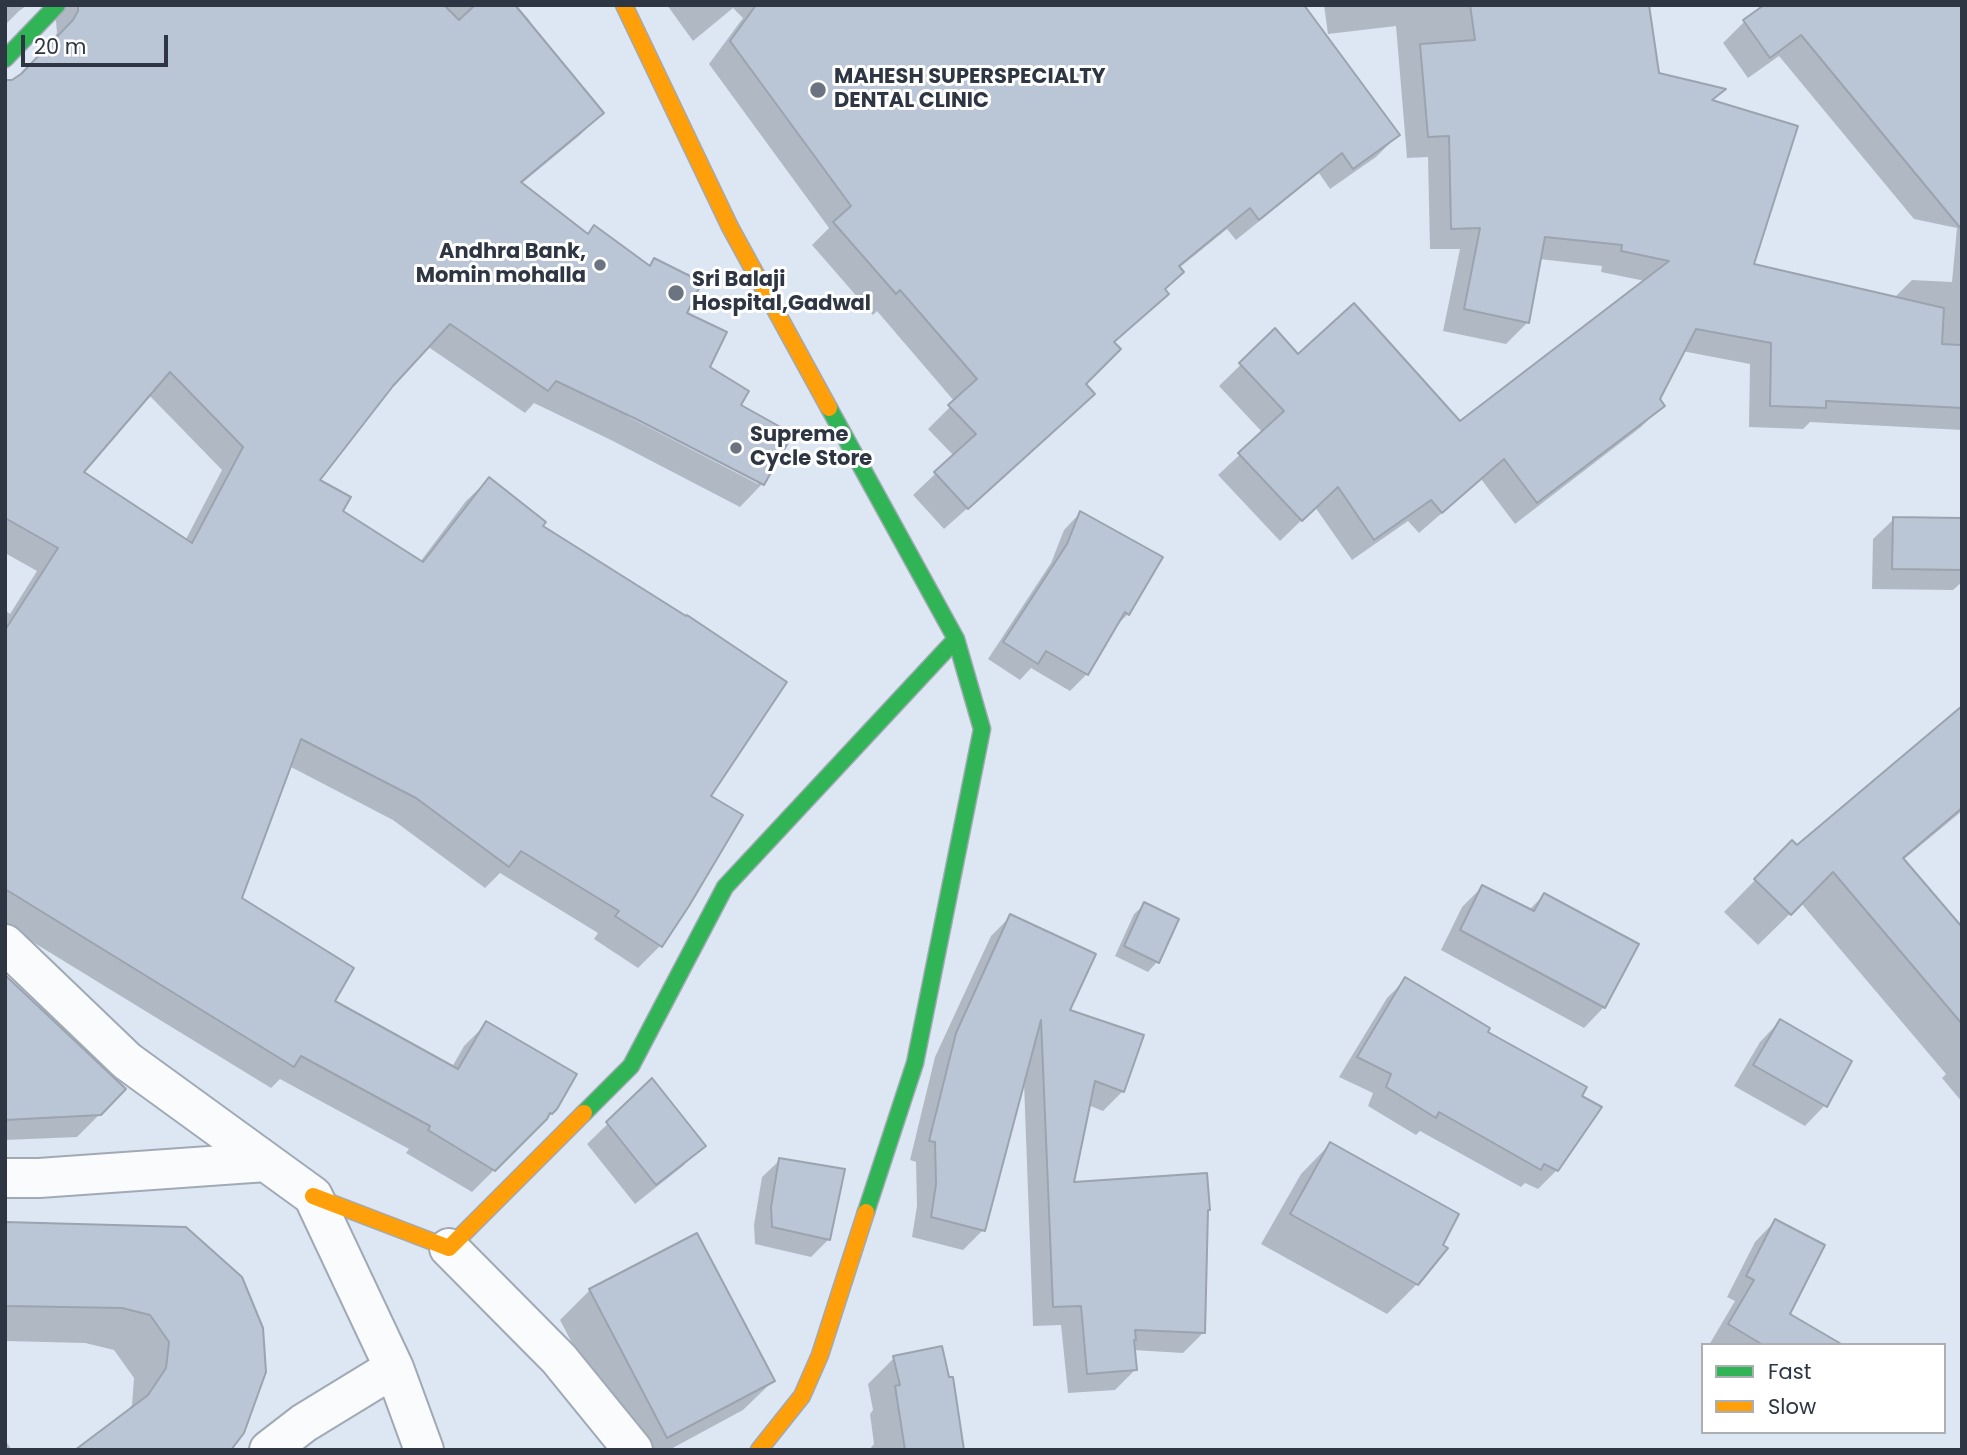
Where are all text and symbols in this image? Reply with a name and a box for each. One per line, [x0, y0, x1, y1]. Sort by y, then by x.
scale bar [24, 21, 172, 65]
text: 20 m [34, 32, 87, 61]
place label: MAHESH SUPERSPECIALTY DENTAL CLINIC [834, 65, 1106, 115]
marker: MAHESH SUPERSPECIALTY DENTAL CLINIC [808, 80, 828, 100]
place label: Andhra Bank, Momin mohalla [416, 240, 586, 290]
marker: Andhra Bank, Momin mohalla [592, 257, 608, 273]
place label: Sri Balaji Hospital,Gadwal [692, 268, 871, 318]
marker: Sri Balaji Hospital,Gadwal [666, 283, 686, 303]
place label: Supreme Cycle Store [750, 423, 872, 473]
marker: Supreme Cycle Store [728, 440, 744, 456]
legend [1701, 1343, 1946, 1434]
text: Fast [1768, 1357, 1811, 1386]
text: Slow [1768, 1392, 1816, 1421]

